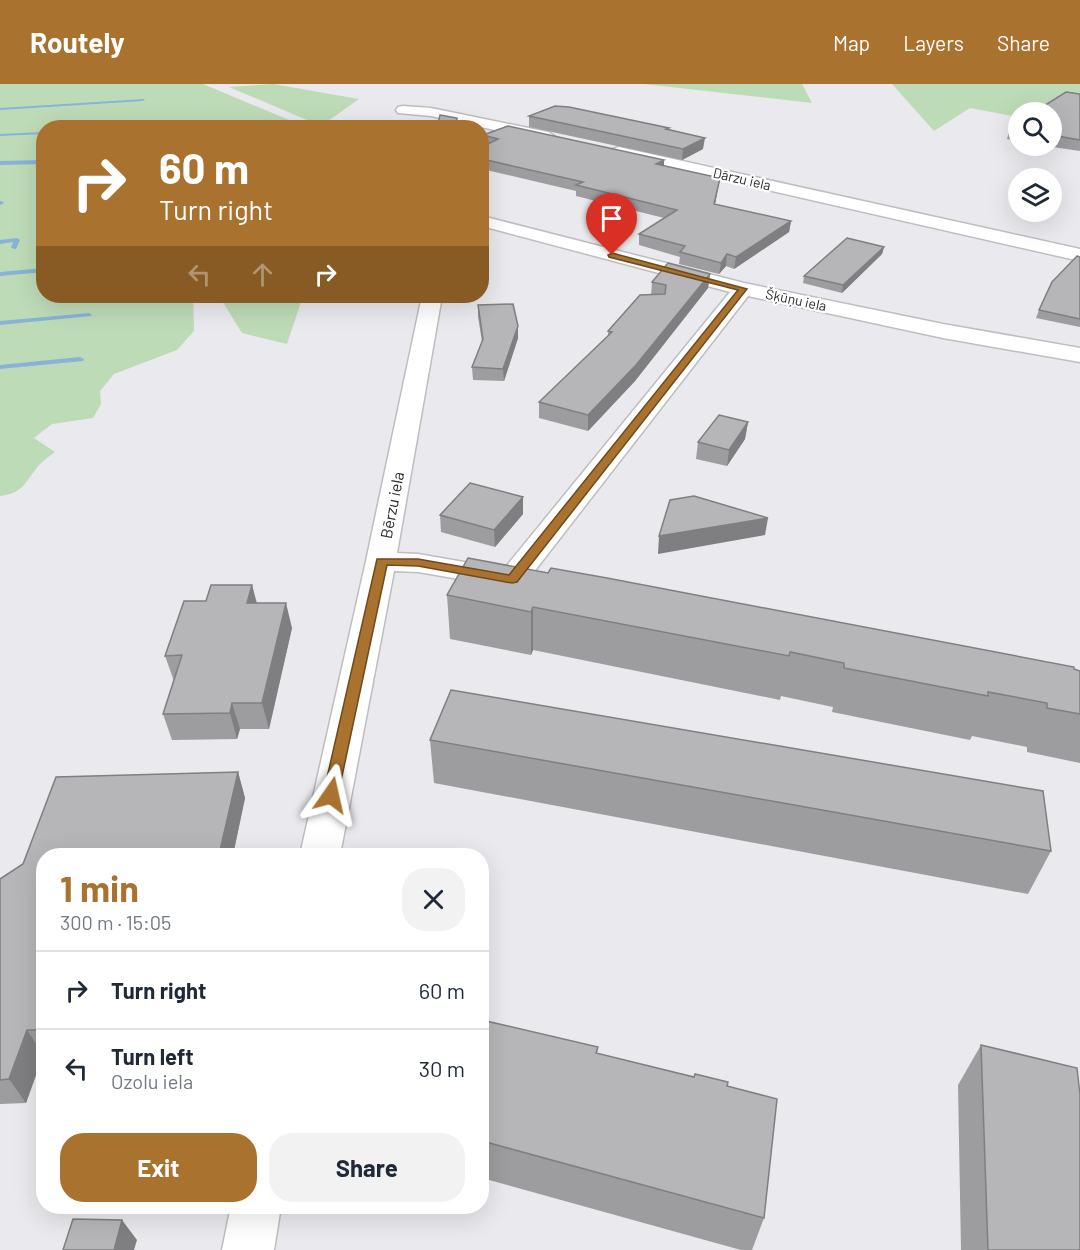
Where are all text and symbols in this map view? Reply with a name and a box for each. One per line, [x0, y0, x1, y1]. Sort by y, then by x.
text: Routely [30, 25, 125, 59]
text: Map [833, 30, 870, 55]
text: Layers [903, 30, 964, 55]
text: Share [997, 30, 1050, 55]
map controls [1008, 102, 1062, 222]
button: search [1008, 102, 1062, 156]
text: 60 m [159, 142, 249, 192]
icon: right [60, 144, 138, 222]
street label: Dārzu iela [712, 164, 773, 193]
button: layers [1008, 168, 1062, 222]
text: Turn right [159, 193, 273, 225]
pin [586, 193, 637, 255]
icon: arrive [595, 202, 628, 235]
icon: left [183, 258, 216, 291]
icon: ahead [246, 258, 279, 291]
icon: right [309, 258, 342, 291]
street label: Šķūņu iela [764, 285, 828, 314]
street label: Bērzu iela [376, 470, 407, 540]
position arrow [299, 763, 363, 827]
text: 1 min [60, 866, 139, 909]
button: close [402, 868, 465, 931]
text: 300 m · 15:05 [60, 910, 171, 934]
icon: right [60, 974, 93, 1007]
text: Turn right [111, 977, 206, 1003]
text: 60 m [419, 977, 465, 1003]
text: Turn left [111, 1043, 194, 1069]
icon: left [60, 1052, 93, 1085]
text: 30 m [419, 1055, 465, 1081]
text: Ozolu iela [111, 1069, 193, 1093]
button: Exit [60, 1133, 257, 1202]
button: Share [269, 1133, 465, 1202]

